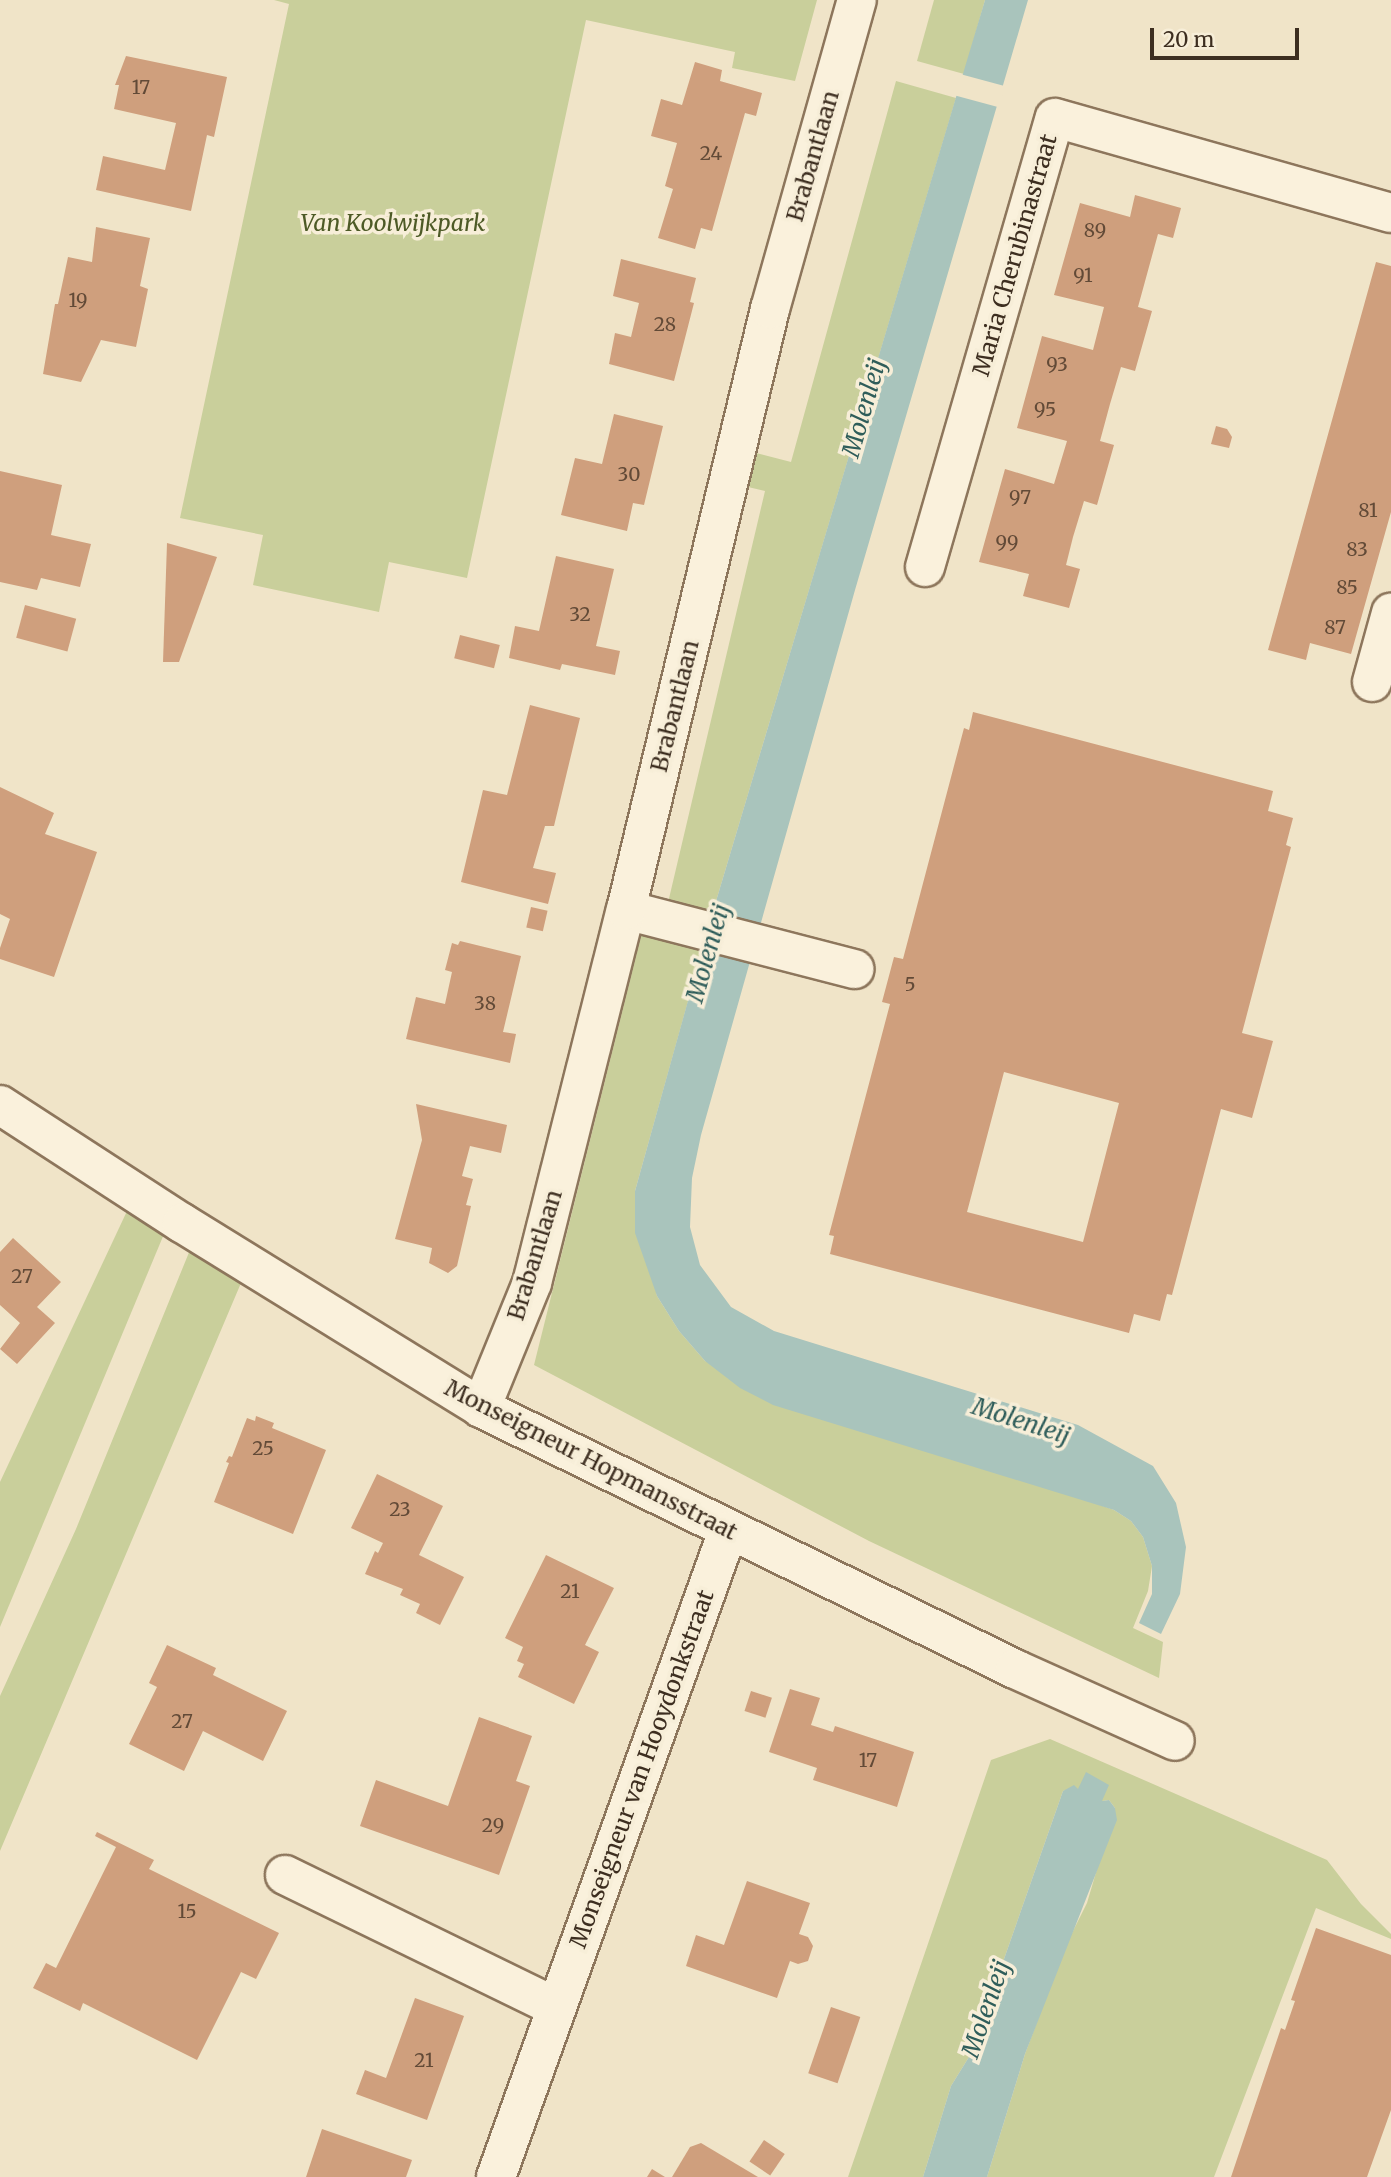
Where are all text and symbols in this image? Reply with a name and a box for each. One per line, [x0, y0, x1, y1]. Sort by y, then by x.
scale bar [1153, 14, 1302, 58]
text: 20 m [1163, 26, 1214, 53]
house number: 17 [132, 77, 150, 99]
street label: Brabantlaan [781, 87, 845, 225]
street label: Maria Cherubinastraat [967, 131, 1063, 379]
house number: 24 [700, 143, 722, 165]
park label: Van Koolwijkpark [301, 209, 485, 237]
house number: 89 [1084, 220, 1106, 242]
house number: 91 [1073, 265, 1093, 287]
house number: 19 [68, 290, 88, 312]
house number: 28 [654, 314, 676, 336]
house number: 93 [1046, 354, 1068, 376]
water label: Molenleij [836, 355, 892, 461]
house number: 95 [1034, 399, 1056, 421]
house number: 30 [618, 464, 640, 486]
house number: 97 [1009, 487, 1031, 509]
house number: 81 [1358, 500, 1378, 522]
house number: 99 [996, 532, 1018, 554]
house number: 83 [1346, 539, 1368, 561]
house number: 85 [1336, 577, 1358, 599]
house number: 32 [569, 604, 591, 626]
house number: 87 [1324, 617, 1346, 639]
street label: Brabantlaan [645, 637, 705, 775]
water label: Molenleij [680, 900, 736, 1006]
house number: 5 [904, 974, 916, 996]
house number: 38 [474, 993, 496, 1015]
street label: Brabantlaan [502, 1186, 568, 1324]
house number: 27 [11, 1266, 33, 1288]
street label: Monseigneur Hopmansstraat [440, 1374, 742, 1546]
water label: Molenleij [969, 1392, 1073, 1450]
house number: 25 [252, 1438, 274, 1460]
house number: 23 [389, 1499, 411, 1521]
house number: 21 [560, 1581, 580, 1603]
street label: Monseigneur van Hooydonkstraat [564, 1586, 720, 1952]
house number: 27 [171, 1711, 193, 1733]
house number: 17 [859, 1750, 877, 1772]
house number: 29 [482, 1815, 504, 1837]
house number: 15 [177, 1901, 197, 1923]
water label: Molenleij [956, 1957, 1016, 2061]
house number: 21 [414, 2050, 434, 2072]

